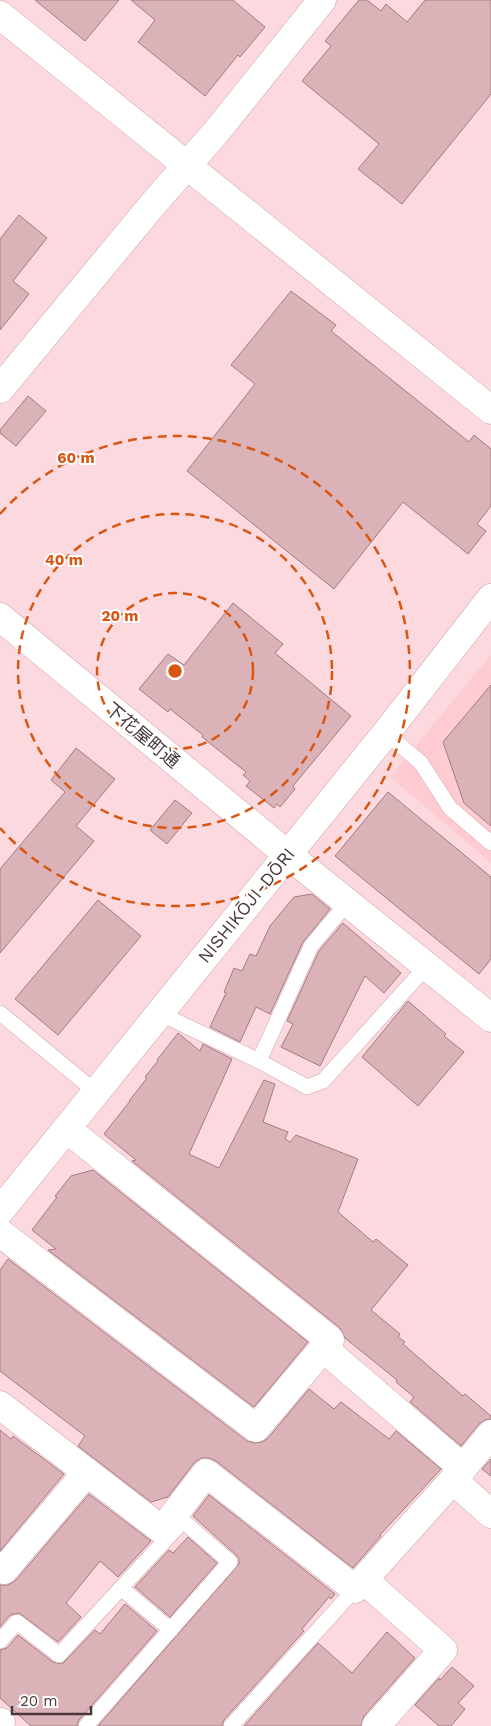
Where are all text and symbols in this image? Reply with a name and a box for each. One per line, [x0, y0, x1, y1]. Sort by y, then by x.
text: 60 m [57, 449, 95, 467]
text: 40 m [45, 551, 83, 569]
text: 20 m [101, 607, 139, 625]
centre of rings [166, 662, 184, 680]
street label: 下花屋町通 [102, 698, 184, 772]
street label: NISHIKŌJI-DŌRI [193, 843, 299, 967]
scale bar [12, 1684, 91, 1716]
text: 20 m [20, 1692, 58, 1710]

